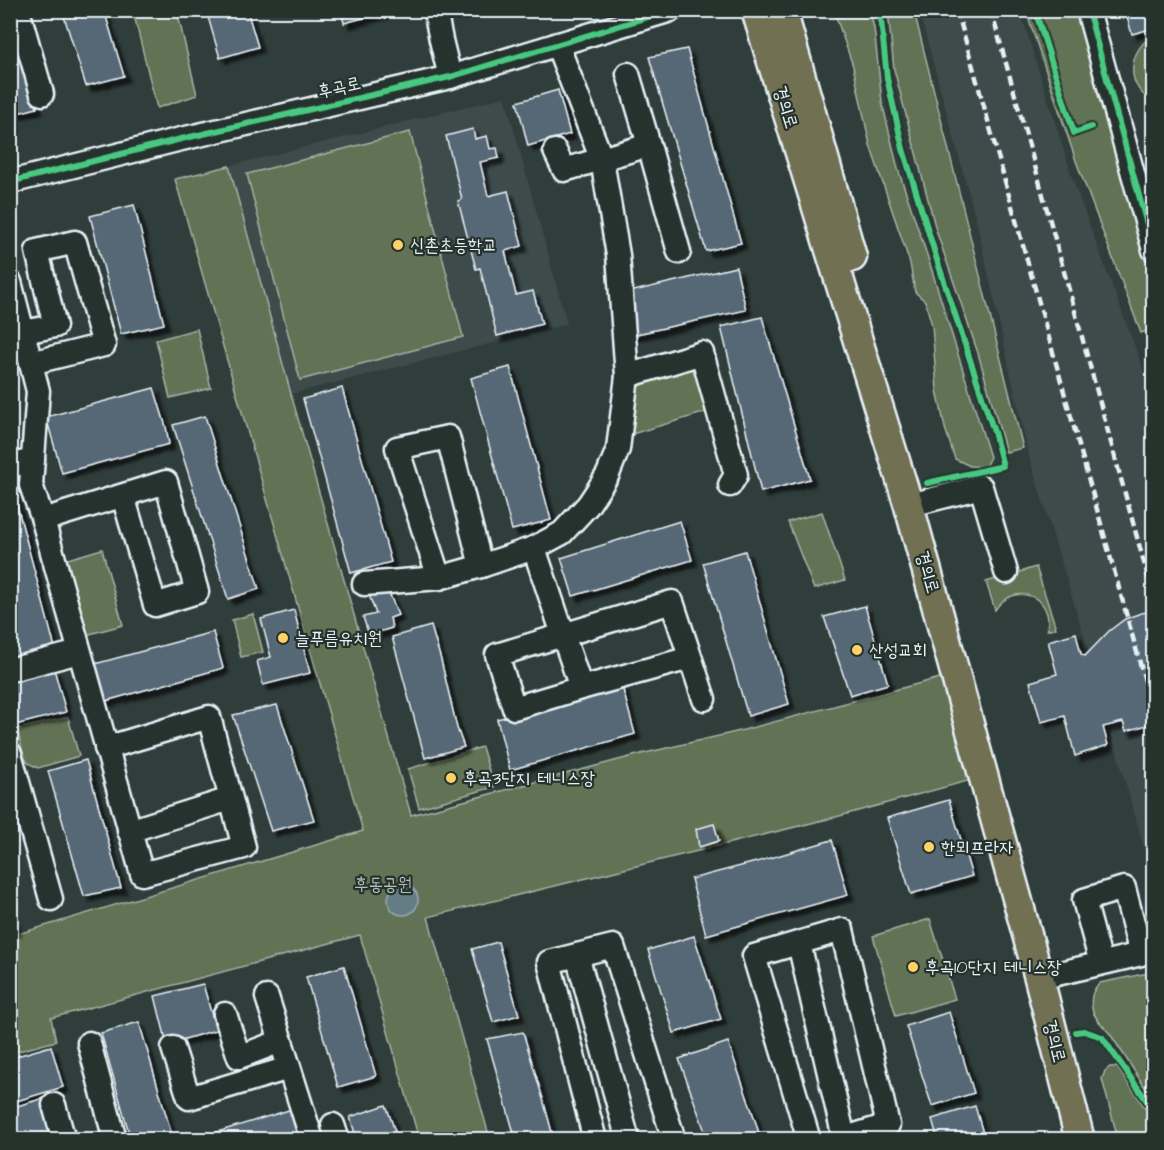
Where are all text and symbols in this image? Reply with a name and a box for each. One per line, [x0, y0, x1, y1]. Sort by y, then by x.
street label: 후곡로 [315, 70, 363, 105]
street label: 경의로 [767, 83, 804, 132]
place label: 신촌초등학교 [410, 233, 497, 258]
marker: 신촌초등학교 [391, 238, 405, 252]
street label: 경의로 [910, 548, 946, 596]
place label: 늘푸름유치원 [295, 626, 382, 651]
marker: 늘푸름유치원 [276, 631, 290, 645]
place label: 산성교회 [869, 638, 927, 663]
marker: 산성교회 [850, 643, 864, 657]
place label: 후곡3단지 테니스장 [463, 766, 595, 791]
marker: 후곡3단지 테니스장 [444, 771, 458, 785]
place label: 한뫼프라자 [941, 835, 1014, 860]
marker: 한뫼프라자 [922, 840, 936, 854]
park label: 후동공원 [354, 872, 412, 897]
place label: 후곡10단지 테니스장 [925, 955, 1062, 980]
marker: 후곡10단지 테니스장 [906, 960, 920, 974]
street label: 경의로 [1037, 1017, 1072, 1065]

